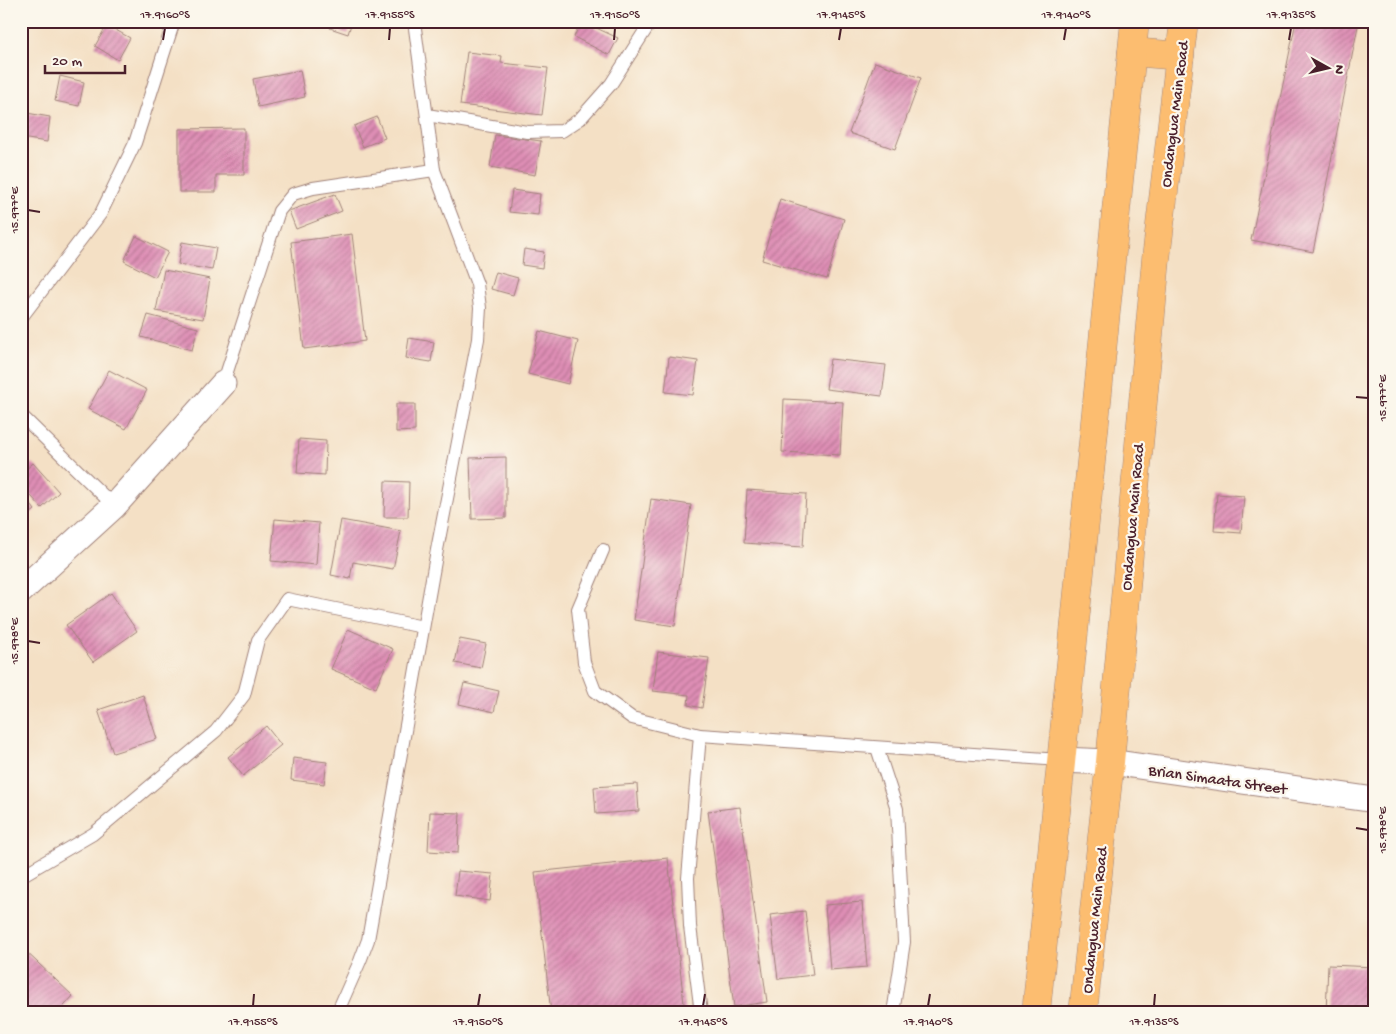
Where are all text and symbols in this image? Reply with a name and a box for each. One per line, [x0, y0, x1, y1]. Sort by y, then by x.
text: 17.9160°S [139, 9, 190, 23]
text: 17.9155°S [364, 9, 415, 23]
text: 17.9150°S [589, 9, 640, 23]
text: 17.9145°S [816, 9, 866, 23]
text: 17.9140°S [1040, 9, 1091, 23]
text: 17.9135°S [1265, 9, 1316, 23]
street label: Ondangwa Main Road [1158, 39, 1195, 189]
scale bar [45, 42, 125, 74]
north arrow [1304, 42, 1354, 92]
text: 20 m [52, 53, 82, 71]
text: N [1329, 64, 1347, 75]
text: 15.977°E [9, 186, 23, 234]
text: 15.977°E [1377, 374, 1391, 422]
street label: Ondangwa Main Road [1119, 442, 1151, 591]
text: 15.978°E [9, 617, 23, 665]
street label: Brian Simaata Street [1146, 762, 1289, 801]
text: 15.978°E [1377, 806, 1391, 854]
street label: Ondangwa Main Road [1079, 845, 1114, 994]
text: 17.9155°S [227, 1016, 278, 1030]
text: 17.9150°S [452, 1016, 503, 1030]
text: 17.9145°S [678, 1016, 728, 1030]
text: 17.9140°S [902, 1016, 953, 1030]
text: 17.9135°S [1128, 1016, 1179, 1030]

